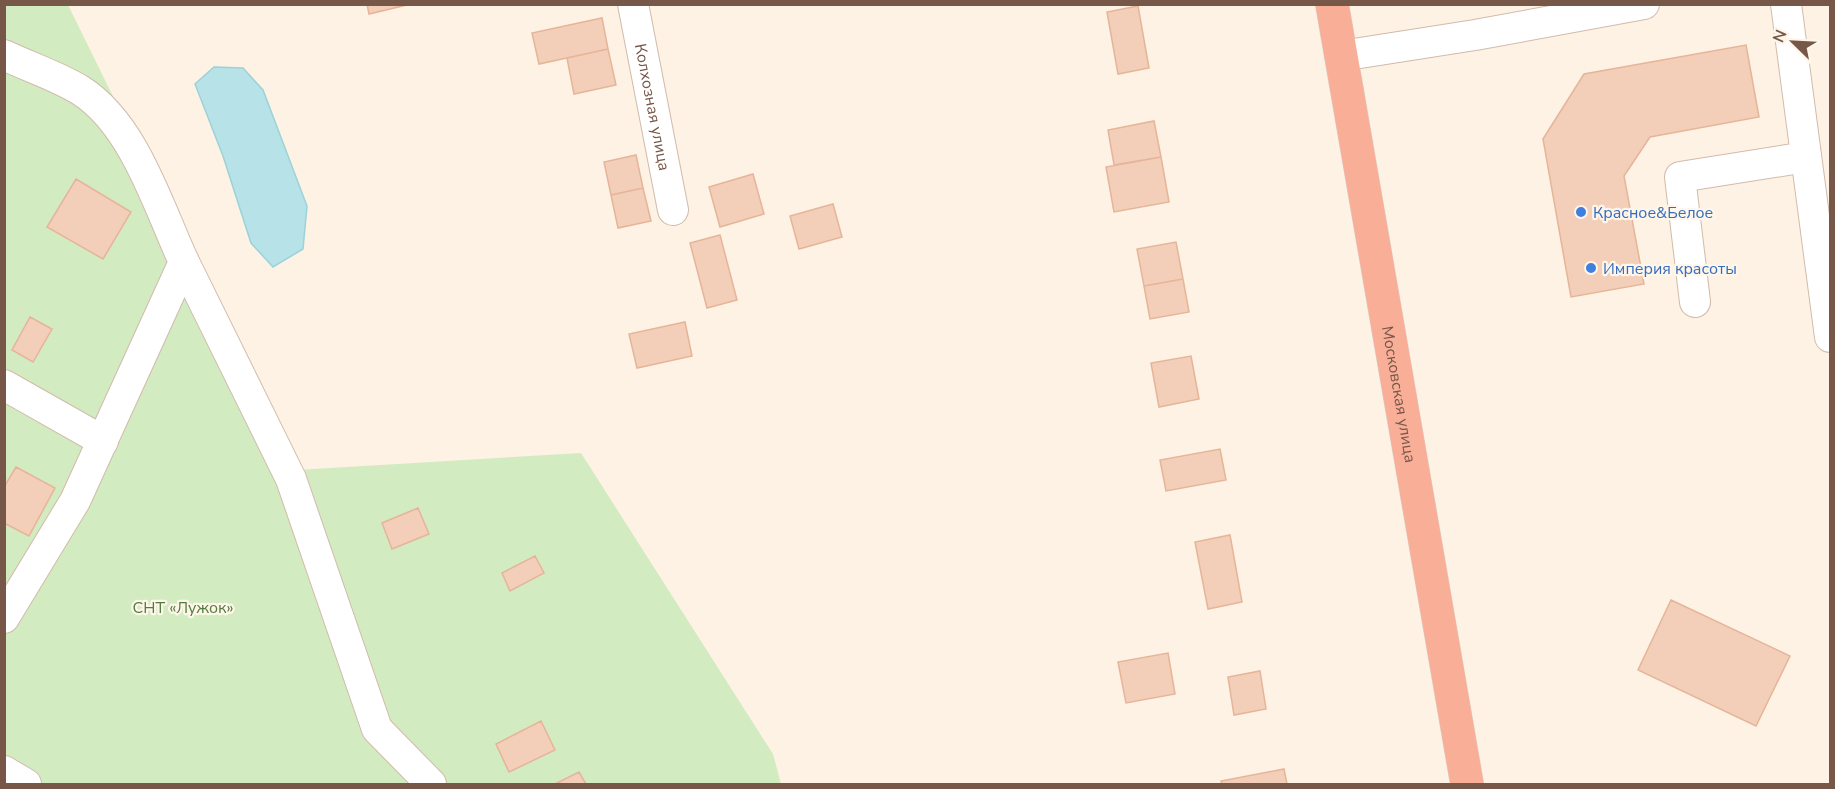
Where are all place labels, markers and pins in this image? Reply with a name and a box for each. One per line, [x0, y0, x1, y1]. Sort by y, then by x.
place label: Красное&Белое [1593, 202, 1713, 224]
marker: Красное&Белое [1574, 205, 1588, 219]
place label: Империя красоты [1603, 258, 1737, 280]
marker: Империя красоты [1584, 261, 1598, 275]

